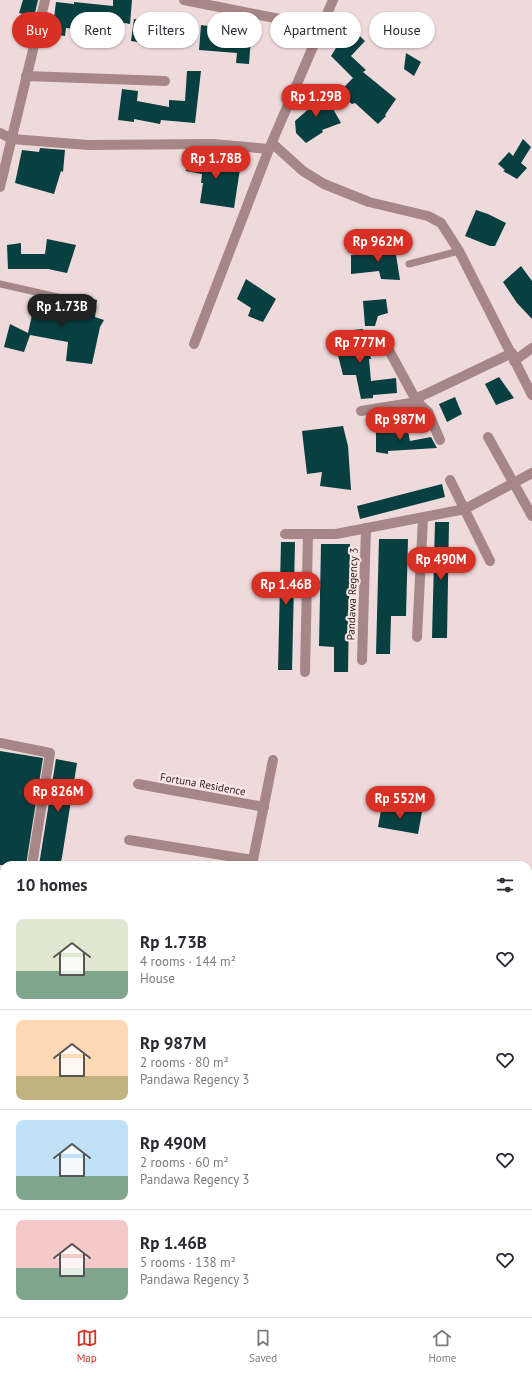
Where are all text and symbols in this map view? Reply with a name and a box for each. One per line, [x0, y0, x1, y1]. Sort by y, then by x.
chip: Buy [12, 12, 62, 48]
chip: Rent [70, 12, 125, 48]
chip: Filters [133, 12, 199, 48]
chip: New [207, 12, 262, 48]
chip: Apartment [270, 12, 361, 48]
chip: House [369, 12, 435, 48]
pin: Rp 1.29B [275, 84, 357, 118]
text: Rp 1.29B [290, 88, 342, 105]
pin: Rp 1.78B [175, 146, 257, 180]
text: Rp 1.78B [190, 150, 242, 167]
pin: Rp 962M [341, 229, 415, 263]
text: Rp 962M [353, 233, 403, 250]
pin: Rp 1.73B [21, 294, 103, 328]
text: Rp 1.73B [36, 298, 88, 315]
pin: Rp 777M [323, 330, 397, 364]
text: Rp 777M [335, 334, 385, 351]
pin: Rp 987M [363, 407, 437, 441]
text: Rp 987M [375, 411, 425, 428]
street label: Pandawa Regency 3 [343, 547, 361, 641]
pin: Rp 490M [404, 547, 478, 581]
text: Rp 490M [416, 551, 466, 568]
pin: Rp 1.46B [245, 572, 327, 606]
text: Rp 1.46B [260, 576, 312, 593]
street label: Fortuna Residence [159, 770, 247, 798]
pin: Rp 826M [21, 779, 95, 813]
text: Rp 826M [33, 783, 83, 800]
pin: Rp 552M [363, 786, 437, 820]
text: Rp 552M [375, 790, 425, 807]
text: 10 homes [16, 874, 87, 896]
icon: filters [494, 874, 516, 896]
text: Rp 1.73B [140, 931, 207, 953]
icon: home [48, 935, 96, 983]
icon: heart [494, 948, 516, 970]
text: 4 rooms · 144 m² [140, 953, 236, 970]
text: House [140, 970, 175, 987]
text: Rp 987M [140, 1032, 206, 1054]
icon: home [48, 1036, 96, 1084]
icon: heart [494, 1049, 516, 1071]
text: 2 rooms · 80 m² [140, 1054, 229, 1071]
text: Pandawa Regency 3 [140, 1071, 249, 1088]
text: Rp 490M [140, 1132, 206, 1154]
icon: home [48, 1136, 96, 1184]
icon: heart [494, 1149, 516, 1171]
text: 2 rooms · 60 m² [140, 1154, 229, 1171]
text: Pandawa Regency 3 [140, 1171, 249, 1188]
text: Rp 1.46B [140, 1232, 207, 1254]
icon: home [48, 1236, 96, 1284]
icon: heart [494, 1249, 516, 1271]
text: 5 rooms · 138 m² [140, 1254, 236, 1271]
text: Pandawa Regency 3 [140, 1271, 249, 1288]
tab: Map [76, 1327, 98, 1365]
tab: Saved [249, 1327, 277, 1365]
tab: Home [428, 1327, 456, 1365]

